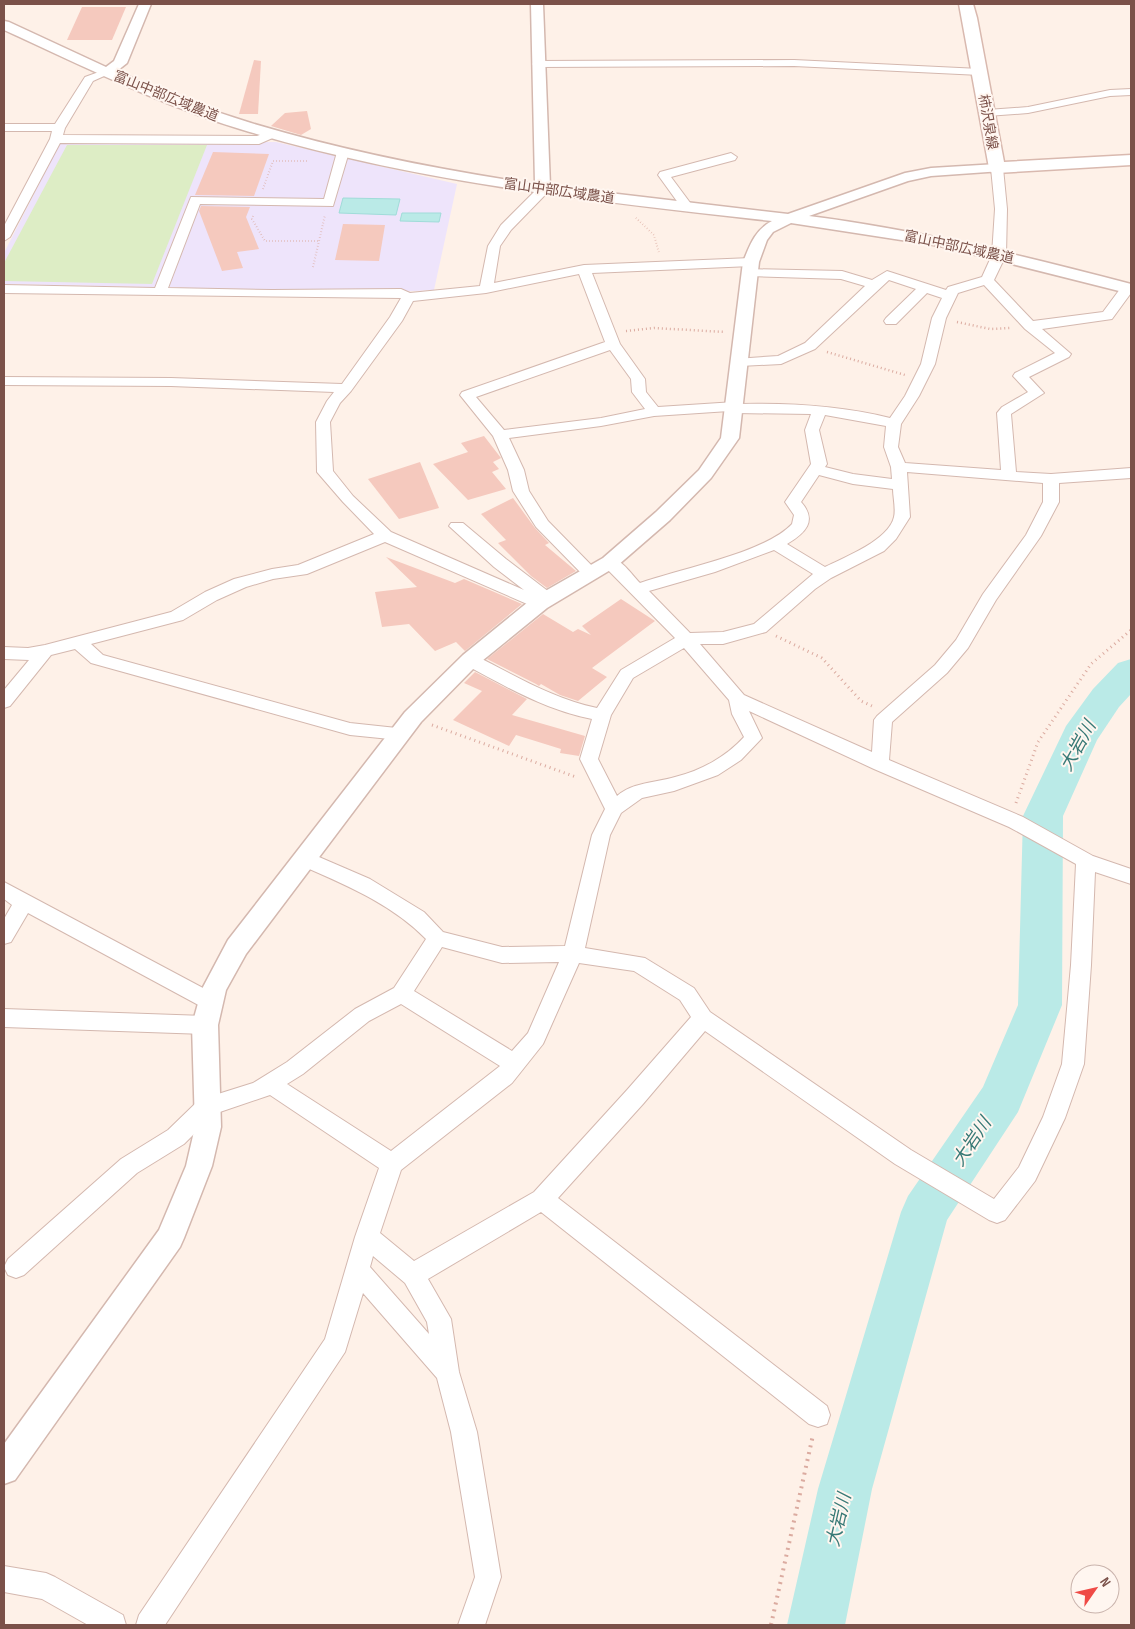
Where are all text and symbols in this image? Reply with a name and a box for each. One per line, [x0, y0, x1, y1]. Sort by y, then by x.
street label: 富山中部広域農道 [111, 67, 221, 125]
street label: 柿沢泉線 [975, 93, 1001, 151]
street label: 富山中部広域農道 [502, 175, 616, 207]
street label: 富山中部広域農道 [902, 227, 1016, 267]
water label: 大岩川 [1056, 716, 1101, 775]
water label: 大岩川 [948, 1112, 997, 1170]
water label: 大岩川 [823, 1489, 856, 1549]
north arrow [1070, 1564, 1120, 1614]
text: N [1096, 1574, 1115, 1590]

